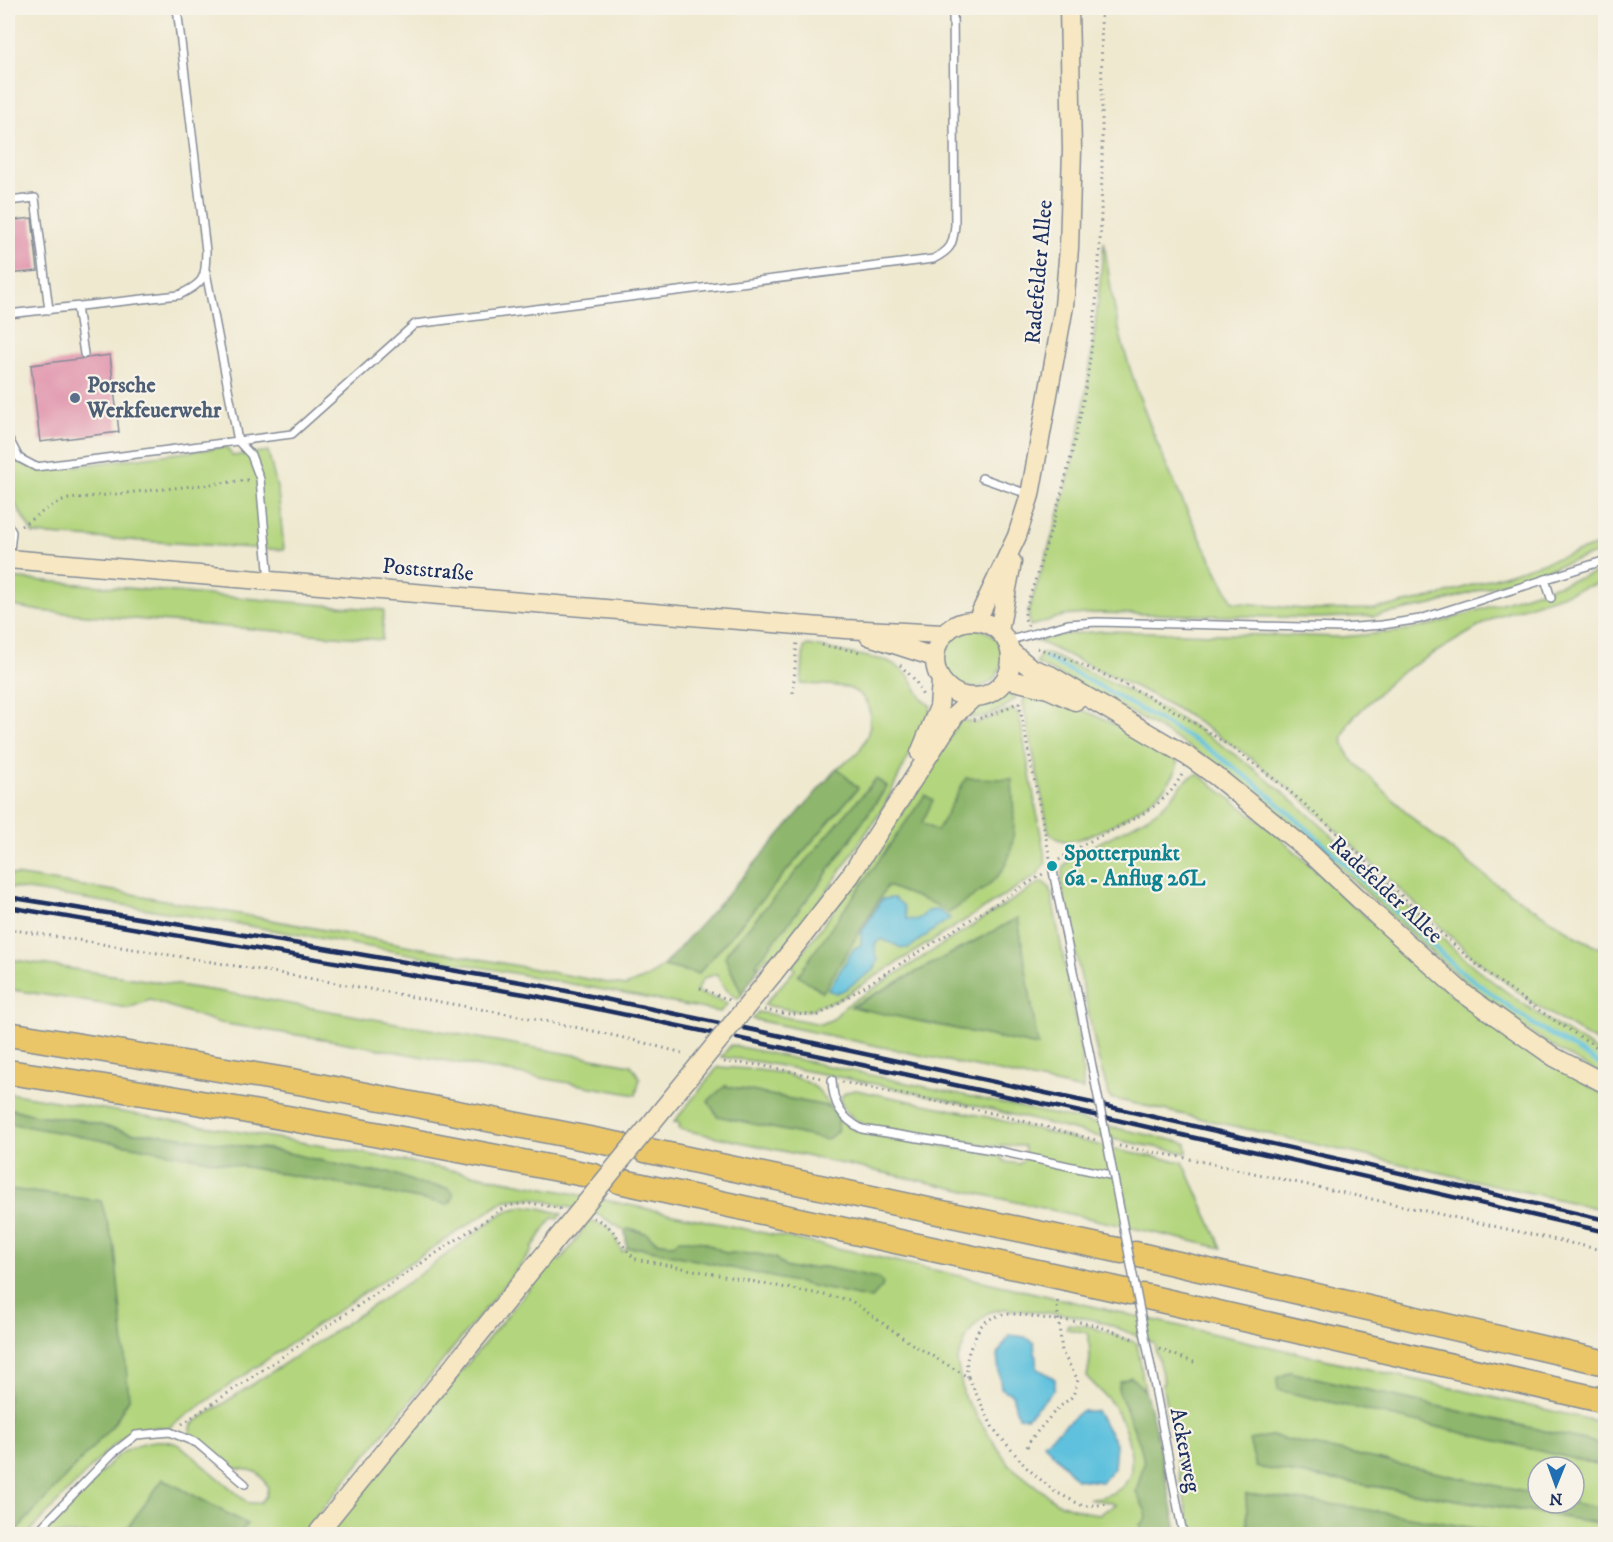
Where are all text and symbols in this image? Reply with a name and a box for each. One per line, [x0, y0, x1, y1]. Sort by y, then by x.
street label: Radefelder Allee [1019, 199, 1059, 345]
place label: Porsche Werkfeuerwehr [86, 372, 222, 424]
marker: Porsche Werkfeuerwehr [68, 391, 82, 405]
street label: Poststraße [381, 553, 475, 587]
street label: Radefelder Allee [1324, 831, 1448, 949]
place label: Spotterpunkt 6a - Anflug 26L [1064, 840, 1205, 892]
marker: Spotterpunkt 6a - Anflug 26L [1045, 859, 1059, 873]
street label: Ackerweg [1164, 1405, 1206, 1495]
north arrow [1526, 1455, 1586, 1515]
text: N [1549, 1489, 1562, 1509]

